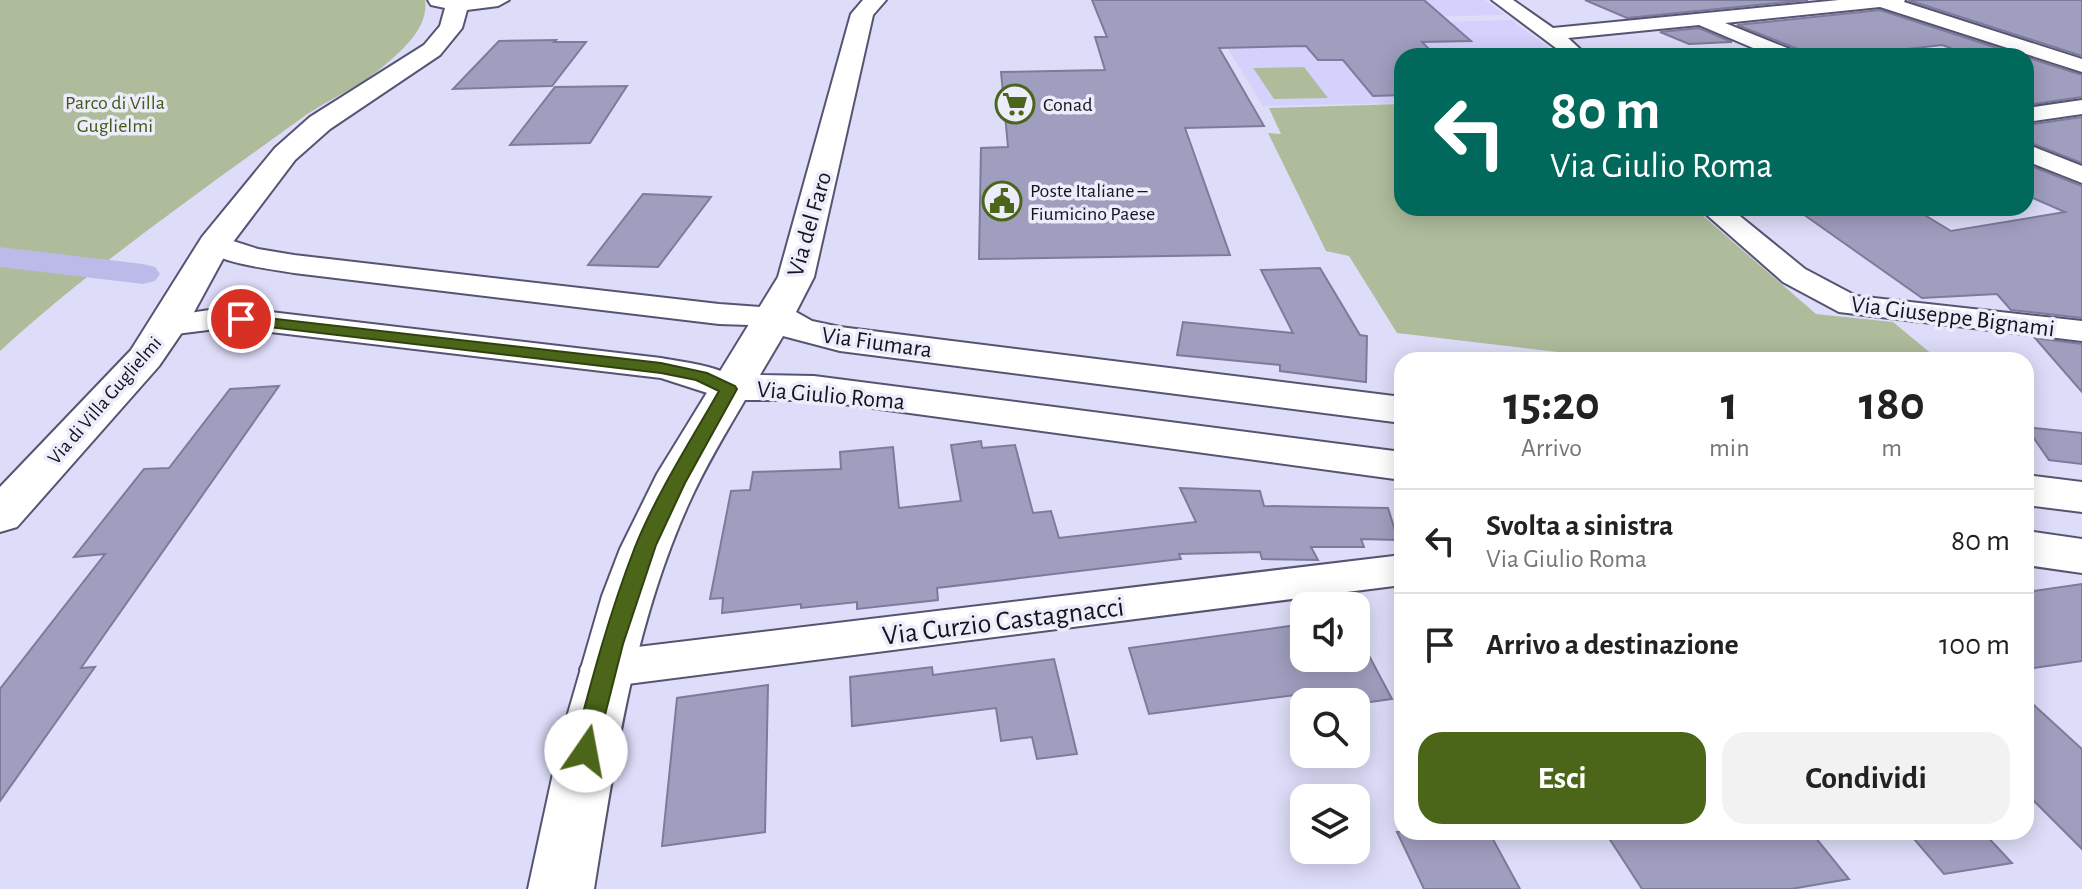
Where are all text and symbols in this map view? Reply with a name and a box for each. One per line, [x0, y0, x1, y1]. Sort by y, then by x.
icon: left [1418, 80, 1522, 184]
supermarket icon: Conad [994, 83, 1036, 125]
text: 80 m [1550, 83, 1660, 139]
park label: Parco di Villa Guglielmi [65, 93, 165, 136]
place label: Conad [1043, 95, 1093, 115]
text: Via Giulio Roma [1550, 148, 1773, 184]
street label: Via del Faro [784, 169, 836, 279]
public building icon: Poste Italiane – Fiumicino Paese [981, 180, 1023, 222]
place label: Poste Italiane – Fiumicino Paese [1030, 181, 1155, 224]
pin [207, 285, 275, 353]
street label: Via Giuseppe Bignami [1850, 293, 2056, 341]
icon: arrive [219, 297, 263, 341]
street label: Via Fiumara [820, 323, 934, 363]
street label: Via di Villa Guglielmi [44, 333, 165, 468]
street label: Via Giulio Roma [756, 378, 906, 414]
text: 15:20 [1503, 381, 1600, 429]
text: 1 [1721, 381, 1738, 429]
text: 180 [1859, 381, 1925, 429]
text: Arrivo [1521, 435, 1582, 461]
text: min [1709, 435, 1750, 461]
text: m [1881, 435, 1902, 461]
text: Svolta a sinistra [1486, 511, 1673, 541]
icon: left [1418, 519, 1462, 563]
text: 80 m [1951, 526, 2010, 556]
text: Via Giulio Roma [1486, 546, 1647, 572]
map controls [1290, 592, 1370, 864]
button: sound [1290, 592, 1370, 672]
street label: Via Curzio Castagnacci [881, 593, 1126, 651]
icon: arrive [1418, 623, 1462, 667]
text: Arrivo a destinazione [1486, 630, 1739, 660]
text: 100 m [1939, 630, 2010, 660]
button: search [1290, 688, 1370, 768]
position arrow [544, 709, 628, 793]
button: Esci [1418, 732, 1706, 824]
button: Condividi [1722, 732, 2010, 824]
button: layers [1290, 784, 1370, 864]

